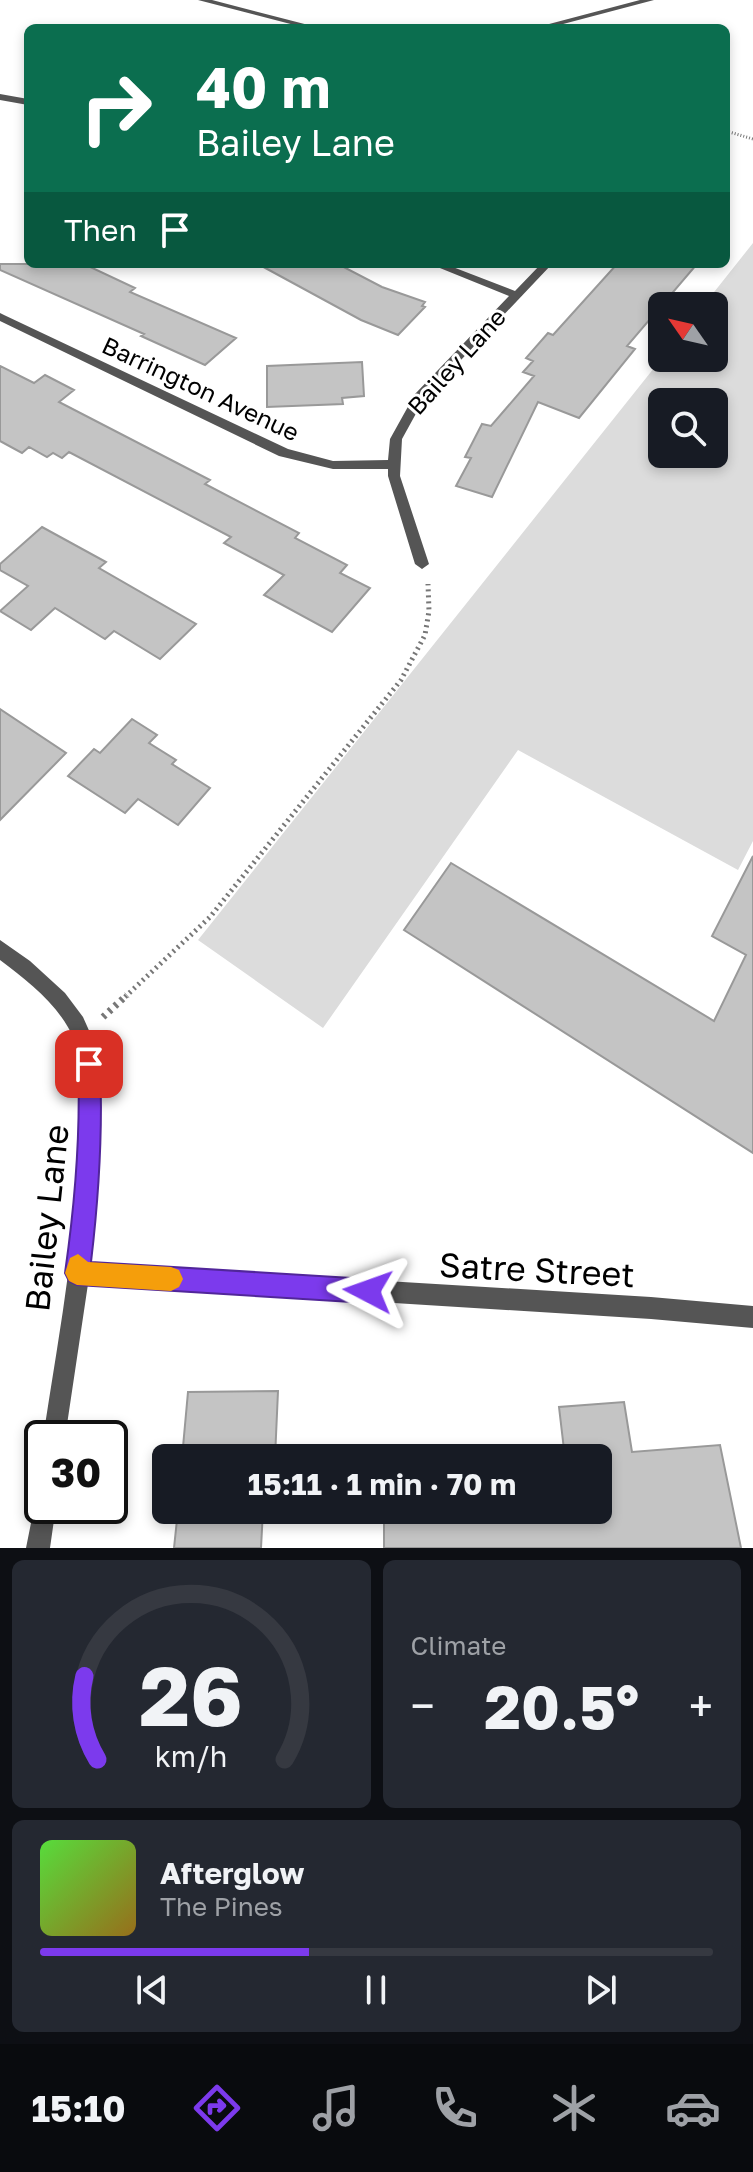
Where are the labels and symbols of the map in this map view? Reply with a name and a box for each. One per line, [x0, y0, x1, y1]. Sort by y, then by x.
north arrow [648, 292, 728, 372]
street label: Bailey Lane [401, 302, 511, 420]
street label: Barrington Avenue [98, 330, 304, 446]
pin [55, 1030, 123, 1098]
street label: Bailey Lane [16, 1123, 76, 1313]
street label: Satre Street [438, 1244, 636, 1294]
position arrow [326, 1249, 410, 1333]
speed limit sign: 30 [24, 1420, 128, 1524]

